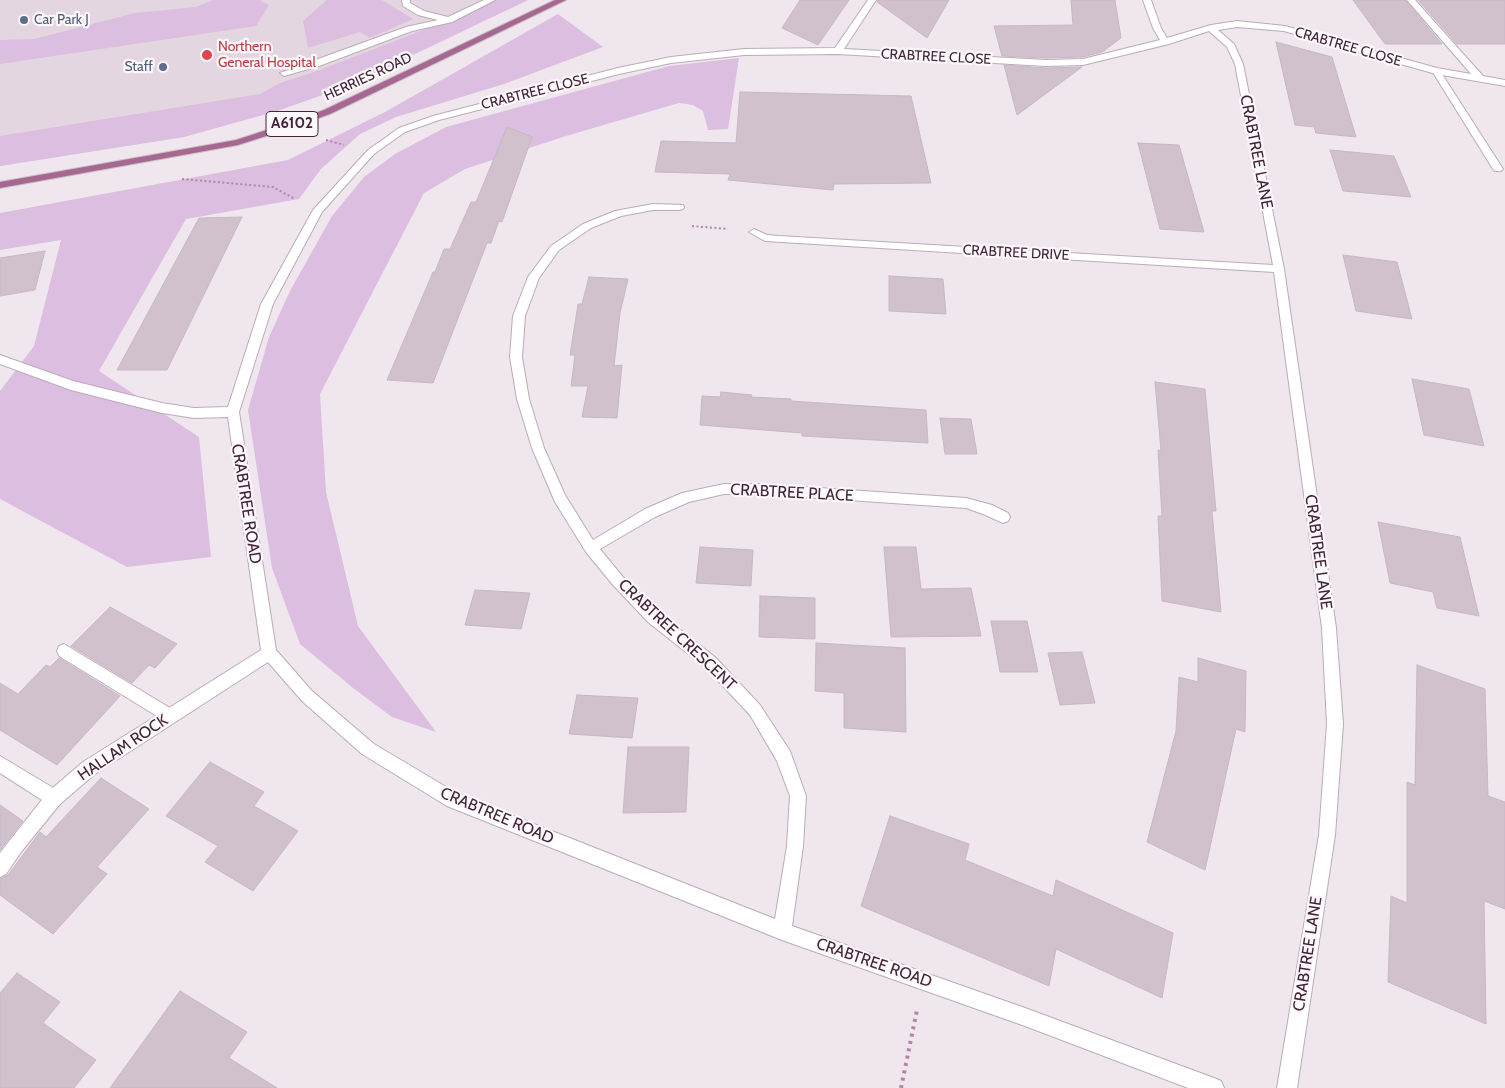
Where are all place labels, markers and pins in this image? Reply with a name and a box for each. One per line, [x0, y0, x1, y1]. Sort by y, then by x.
place label: Car Park J [34, 12, 89, 28]
marker: Car Park J [18, 14, 30, 26]
place label: Northern General Hospital [218, 39, 316, 72]
marker: Northern General Hospital [200, 48, 214, 62]
place label: Staff [124, 59, 153, 75]
marker: Staff [157, 61, 169, 73]

